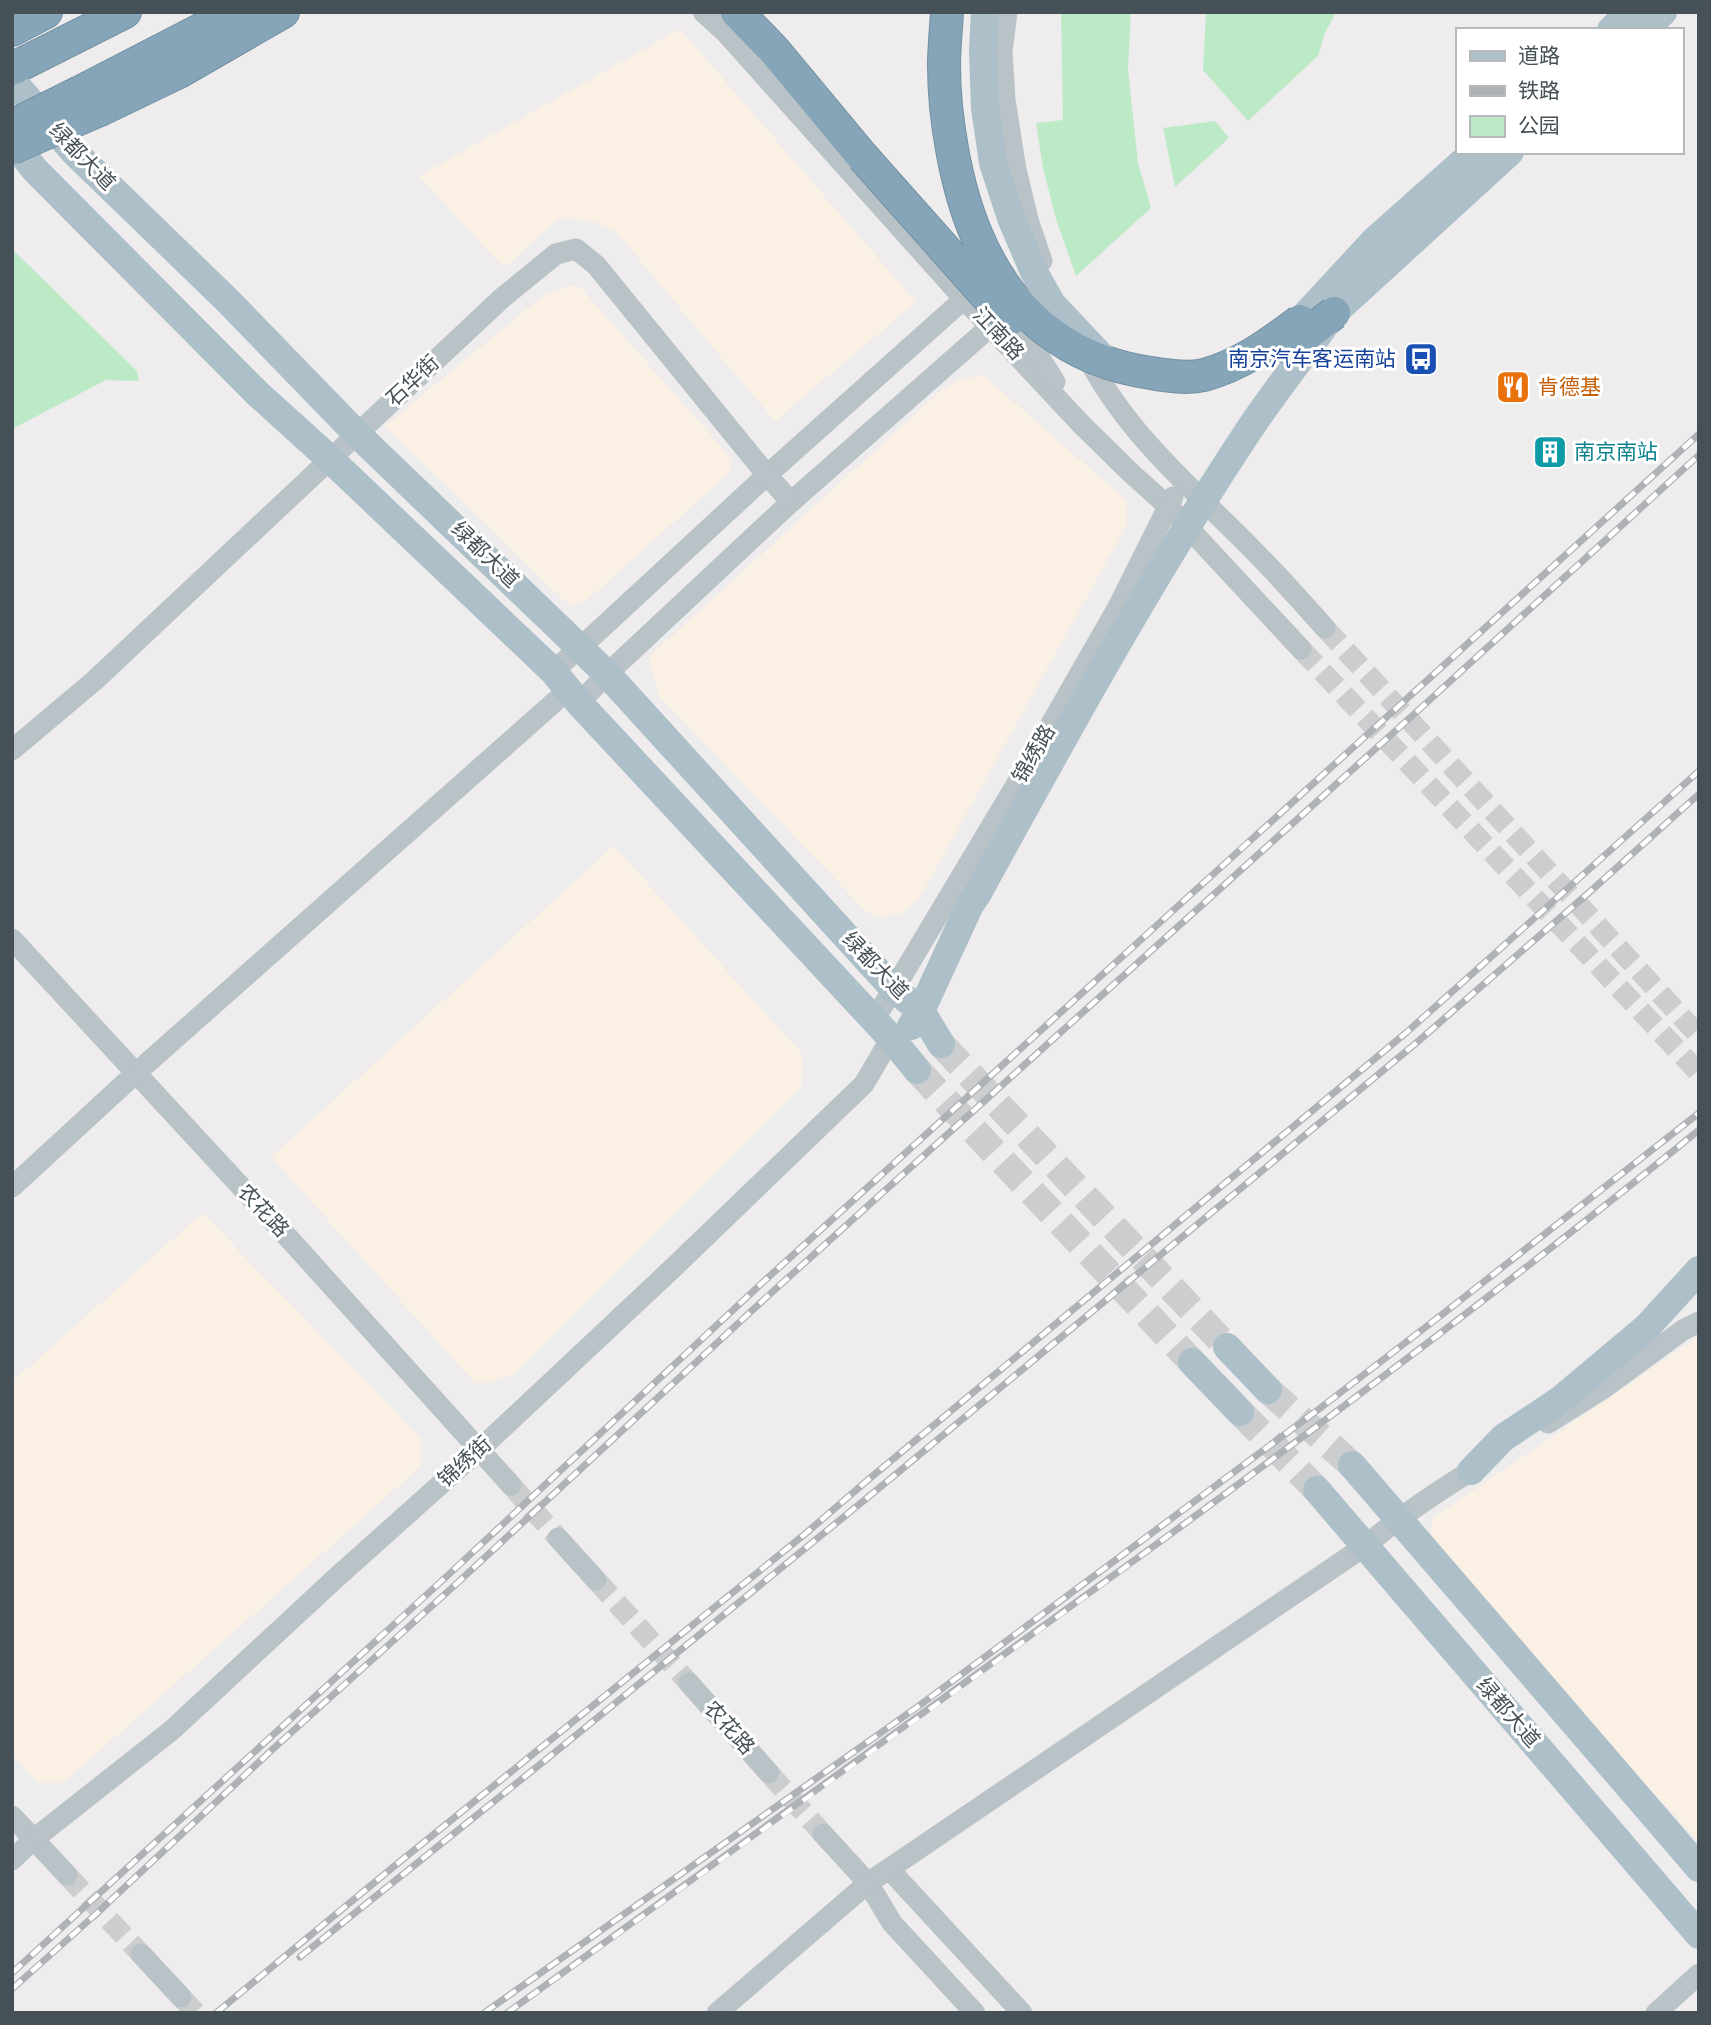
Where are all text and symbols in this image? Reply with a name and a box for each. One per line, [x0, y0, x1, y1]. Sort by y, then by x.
legend [1456, 28, 1683, 154]
text: 道路 [1518, 44, 1560, 69]
text: 铁路 [1518, 79, 1560, 104]
text: 公园 [1518, 114, 1560, 139]
street label: 绿都大道 [44, 118, 120, 196]
street label: 江南路 [967, 302, 1029, 366]
bus stop icon: 南京汽车客运南站 [1402, 340, 1440, 378]
place label: 南京汽车客运南站 [1228, 347, 1396, 372]
street label: 石华街 [381, 350, 445, 412]
restaurant icon: 肯德基 [1494, 368, 1532, 406]
place label: 肯德基 [1538, 375, 1601, 400]
building icon: 南京南站 [1531, 433, 1569, 471]
place label: 南京南站 [1574, 440, 1658, 465]
street label: 绿都大道 [446, 517, 524, 593]
street label: 锦绣路 [1007, 720, 1061, 788]
street label: 绿都大道 [837, 927, 913, 1005]
street label: 农花路 [232, 1179, 294, 1243]
street label: 锦绣街 [433, 1432, 497, 1492]
street label: 绿都大道 [1471, 1673, 1545, 1753]
street label: 农花路 [699, 1696, 759, 1760]

